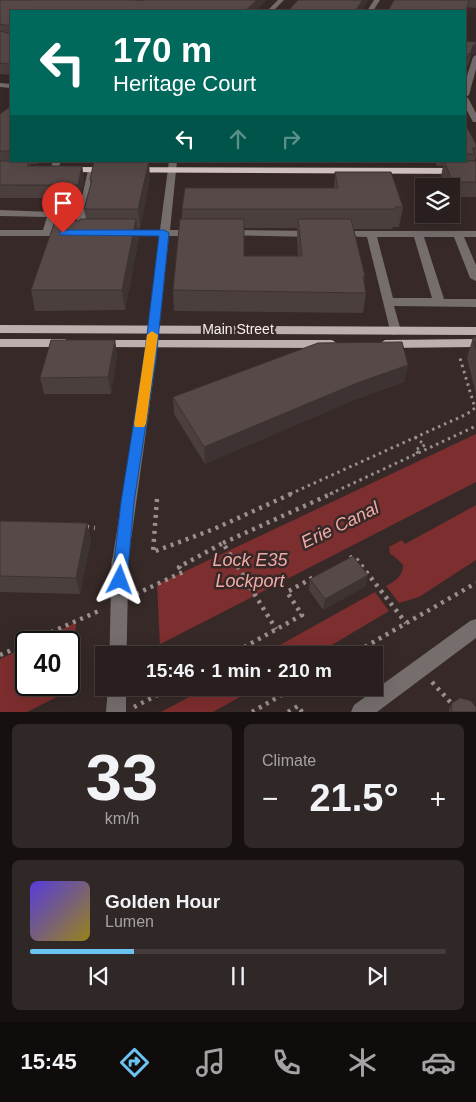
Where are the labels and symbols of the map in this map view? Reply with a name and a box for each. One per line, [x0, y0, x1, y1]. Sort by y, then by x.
pin [42, 182, 84, 233]
street label: Main Street [202, 321, 274, 337]
water label: Erie Canal [298, 497, 383, 552]
water label: Lock E35 Lockport [212, 550, 289, 591]
position arrow [93, 553, 145, 605]
speed limit sign: 40 [15, 631, 80, 696]

